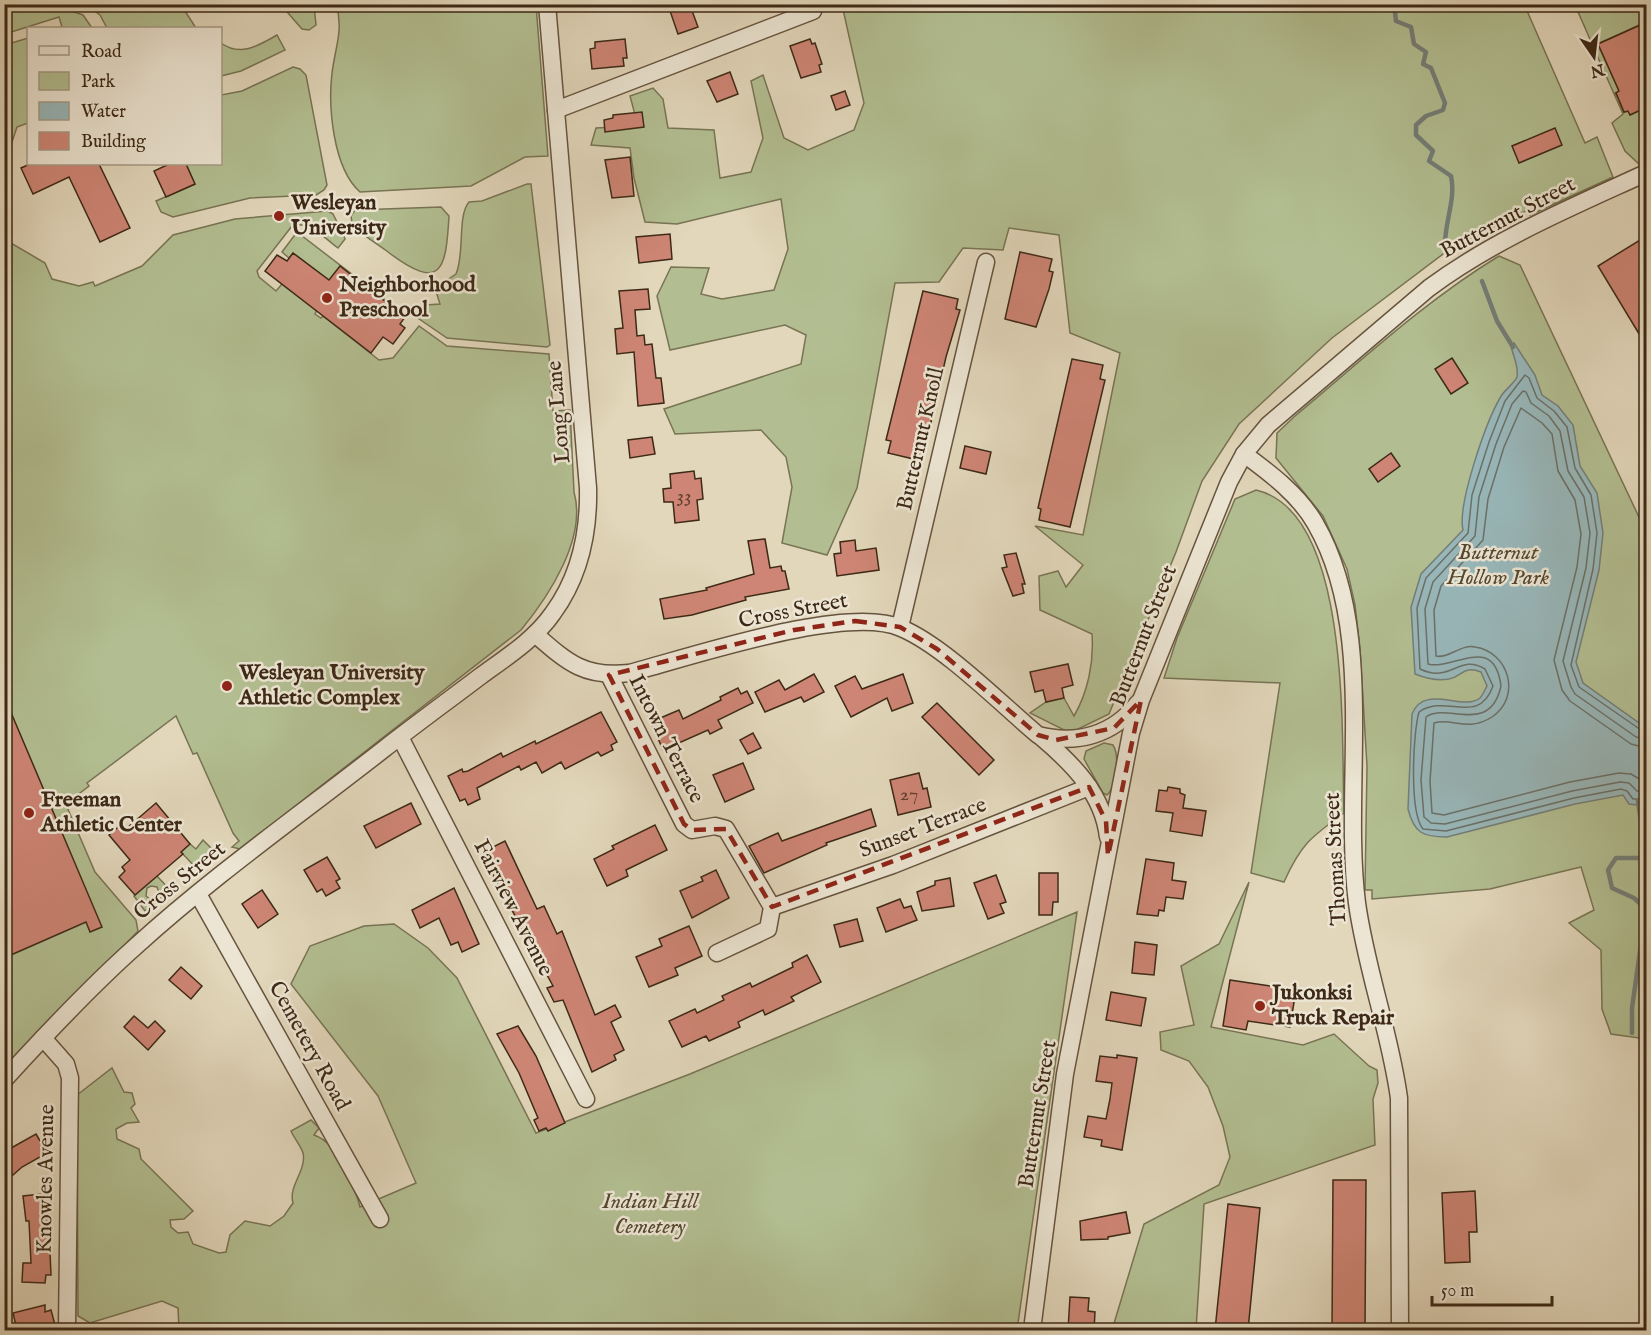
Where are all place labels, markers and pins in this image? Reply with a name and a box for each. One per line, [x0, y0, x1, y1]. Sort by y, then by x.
place label: Wesleyan University [290, 189, 387, 242]
marker: Wesleyan University [272, 209, 286, 223]
place label: Neighborhood Preschool [338, 271, 477, 324]
marker: Neighborhood Preschool [320, 291, 334, 305]
place label: Wesleyan University Athletic Complex [238, 659, 426, 712]
marker: Wesleyan University Athletic Complex [220, 679, 234, 693]
place label: Freeman Athletic Center [40, 786, 183, 839]
marker: Freeman Athletic Center [22, 806, 36, 820]
place label: Jukonksi Truck Repair [1269, 979, 1395, 1032]
marker: Jukonksi Truck Repair [1253, 999, 1267, 1013]

